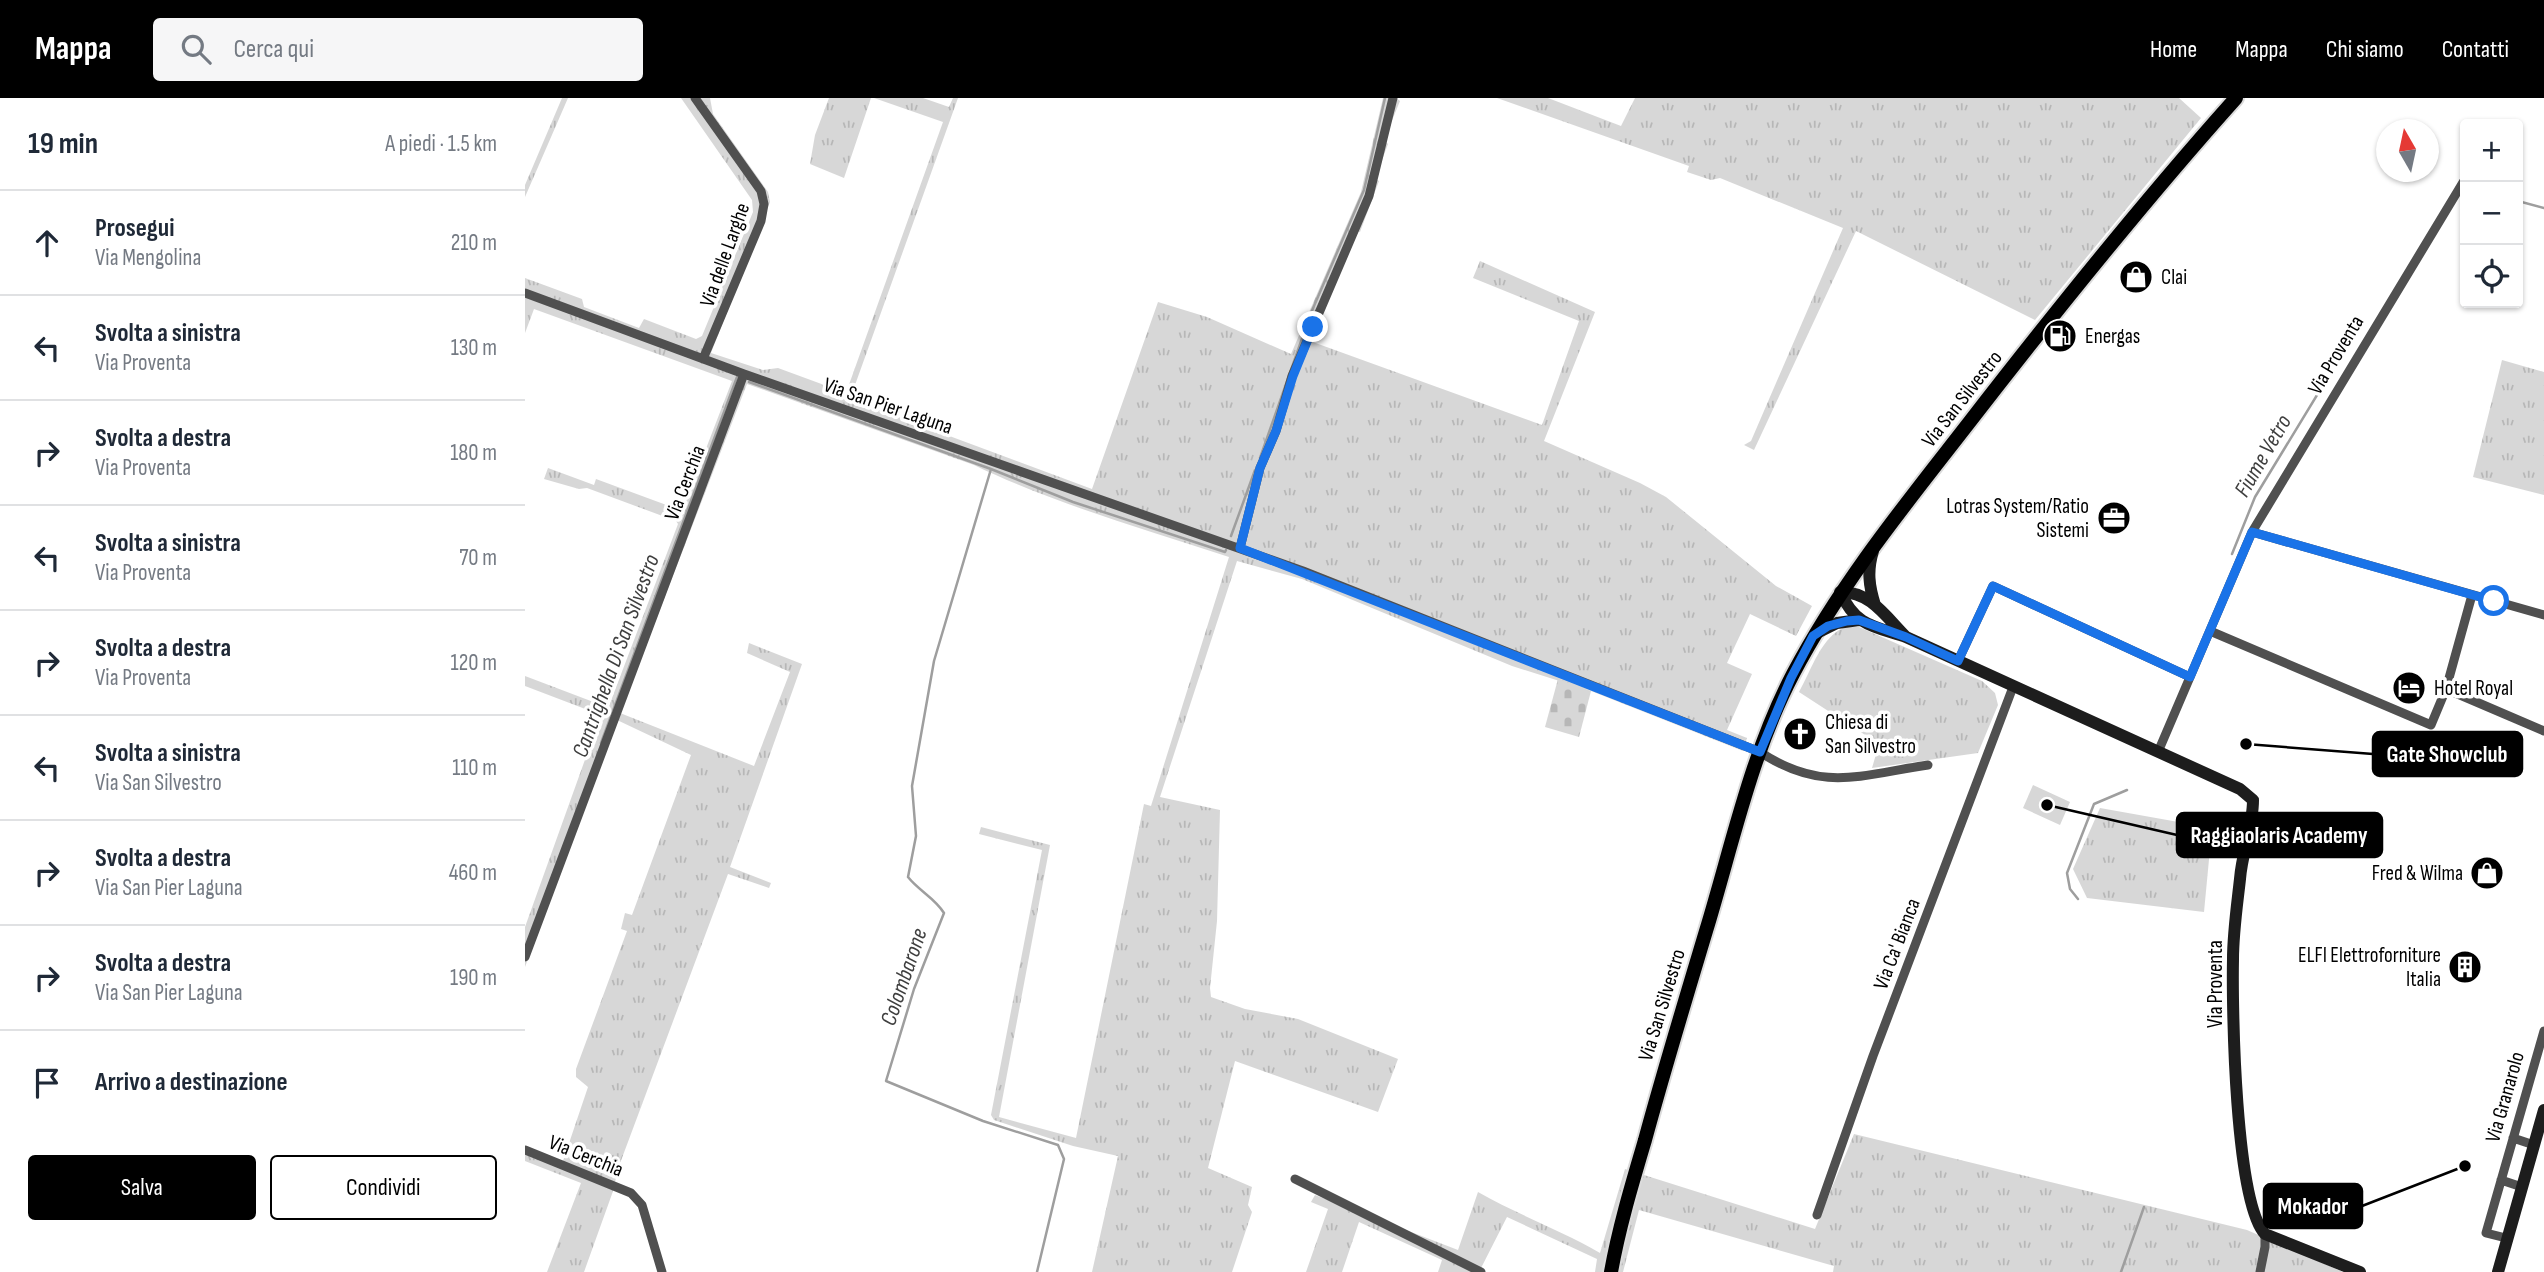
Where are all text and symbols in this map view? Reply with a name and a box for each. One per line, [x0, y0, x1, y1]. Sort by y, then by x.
search box [153, 18, 643, 81]
text: Mappa [35, 29, 111, 69]
icon: search [177, 30, 215, 68]
text: Cerca qui [233, 34, 314, 65]
text: Home [2150, 35, 2197, 64]
text: Mappa [2235, 35, 2288, 64]
text: Chi siamo [2326, 35, 2404, 64]
text: Contatti [2442, 35, 2509, 64]
north arrow [2376, 119, 2439, 182]
map controls [2460, 119, 2523, 308]
button: + [2460, 119, 2523, 182]
text: 19 min [28, 126, 98, 162]
text: A piedi · 1.5 km [385, 130, 497, 158]
button: − [2460, 182, 2523, 245]
street label: Via delle Larghe [695, 200, 755, 310]
text: Prosegui [95, 213, 174, 244]
icon: ahead [28, 224, 66, 262]
text: 210 m [451, 229, 497, 257]
text: Via Mengolina [95, 244, 201, 272]
button: locate [2460, 245, 2523, 308]
shop icon: Clai [2117, 258, 2155, 296]
place label: Clai [2161, 265, 2187, 290]
route end [1297, 311, 1328, 342]
street label: Via Proventa [2303, 311, 2369, 399]
fuel station icon: Energas [2041, 317, 2079, 355]
text: Svolta a sinistra [95, 318, 241, 349]
place label: Energas [2085, 324, 2140, 349]
icon: left [28, 329, 66, 367]
text: 130 m [451, 334, 497, 362]
street label: Via San Silvestro [1917, 346, 2007, 452]
text: Via Proventa [95, 349, 191, 377]
street label: Via San Pier Laguna [820, 372, 956, 440]
water label: Fiume Vetro [2228, 409, 2298, 502]
text: Svolta a destra [95, 423, 231, 454]
icon: right [28, 434, 66, 472]
text: 180 m [450, 439, 497, 467]
street label: Via Cerchia [659, 442, 711, 524]
text: Via Proventa [95, 454, 191, 482]
place label: Lotras System/Ratio Sistemi [1946, 494, 2089, 543]
office icon: Lotras System/Ratio Sistemi [2095, 499, 2133, 537]
text: Svolta a sinistra [95, 528, 241, 559]
icon: left [28, 539, 66, 577]
text: 70 m [459, 544, 497, 572]
water label: Cantrighella Di San Silvestro [566, 550, 666, 761]
text: Via Proventa [95, 559, 191, 587]
route start [2478, 585, 2509, 616]
text: Svolta a destra [95, 633, 231, 664]
icon: right [28, 644, 66, 682]
text: 120 m [451, 649, 497, 677]
text: Via Proventa [95, 664, 191, 692]
hotel icon: Hotel Royal [2390, 669, 2428, 707]
place label: Hotel Royal [2434, 676, 2513, 701]
place label: Chiesa di San Silvestro [1825, 710, 1916, 759]
church icon: Chiesa di San Silvestro [1781, 715, 1819, 753]
callout: Gate Showclub [2373, 732, 2522, 776]
text: Svolta a sinistra [95, 738, 241, 769]
text: Gate Showclub [2387, 741, 2508, 769]
icon: left [28, 749, 66, 787]
text: 110 m [452, 754, 497, 782]
text: Via San Silvestro [95, 769, 222, 797]
callout: Raggiaolaris Academy [2177, 813, 2382, 857]
text: Raggiaolaris Academy [2190, 822, 2368, 850]
text: Svolta a destra [95, 843, 231, 874]
icon: right [28, 854, 66, 892]
shop icon: Fred & Wilma [2468, 854, 2506, 892]
text: 460 m [449, 859, 497, 887]
place label: Fred & Wilma [2372, 861, 2463, 886]
text: Via San Pier Laguna [95, 874, 243, 902]
street label: Via Ca' Bianca [1868, 895, 1926, 993]
water label: Colombarone [874, 925, 934, 1029]
street label: Via Proventa [2203, 940, 2228, 1028]
place label: ELFI Elettroforniture Italia [2298, 943, 2441, 992]
street label: Via San Silvestro [1633, 946, 1691, 1064]
text: Svolta a destra [95, 948, 231, 979]
building icon: ELFI Elettroforniture Italia [2446, 948, 2484, 986]
icon: right [28, 959, 66, 997]
text: 190 m [450, 964, 497, 992]
text: Via San Pier Laguna [95, 979, 243, 1007]
street label: Via Granarolo [2480, 1049, 2530, 1145]
icon: arrive [28, 1064, 66, 1102]
text: Arrivo a destinazione [95, 1067, 288, 1098]
street label: Via Cerchia [545, 1130, 627, 1182]
button: Salva [28, 1155, 256, 1220]
button: Condividi [270, 1155, 497, 1220]
callout: Mokador [2264, 1184, 2362, 1228]
text: Mokador [2278, 1193, 2348, 1221]

